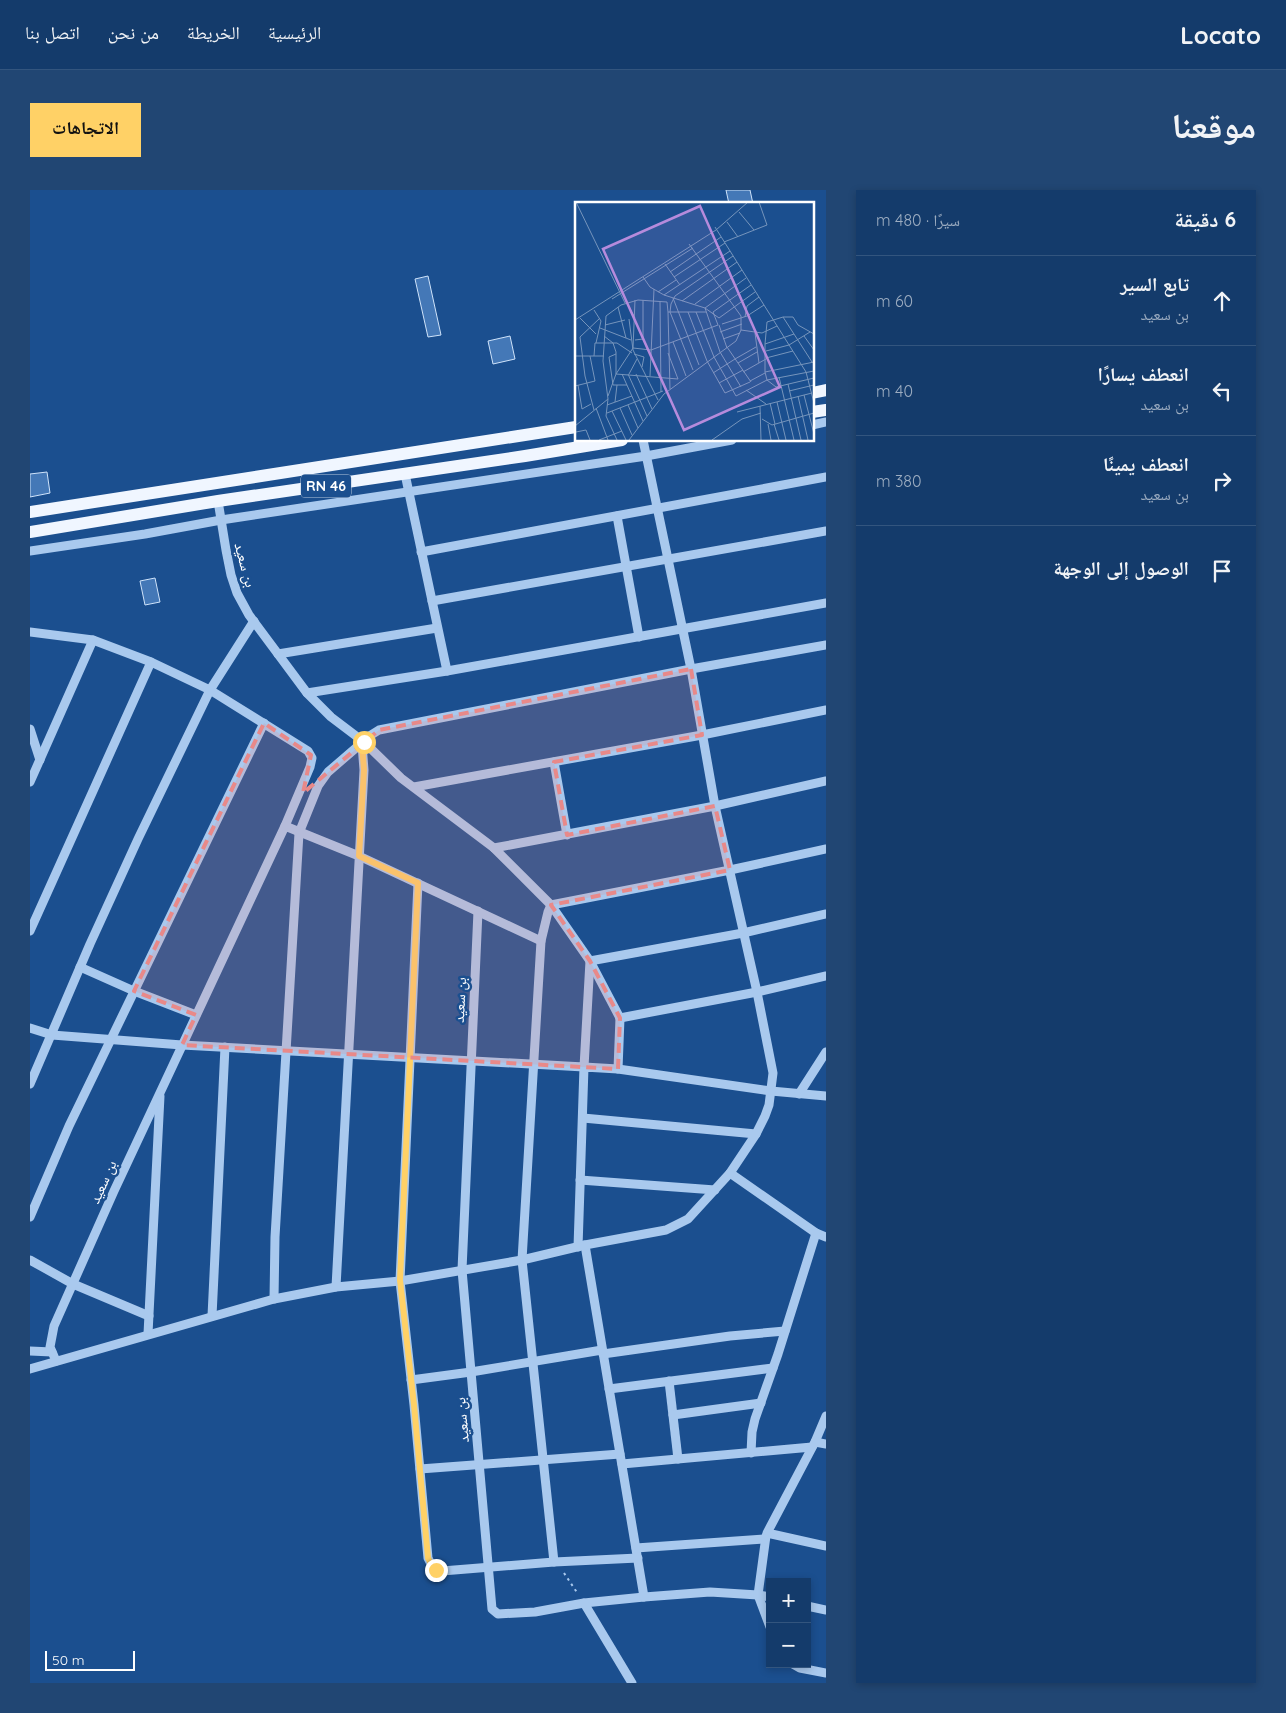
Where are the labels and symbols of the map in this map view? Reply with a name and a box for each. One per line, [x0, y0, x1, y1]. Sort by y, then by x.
inset map [575, 202, 814, 441]
road number: RN 46 [301, 474, 351, 498]
street label: بن سعيد [229, 540, 261, 590]
route start [353, 731, 376, 754]
street label: بن سعيد [449, 977, 471, 1023]
street label: بن سعيد [85, 1157, 121, 1207]
street label: بن سعيد [450, 1396, 474, 1444]
route end [425, 1559, 448, 1582]
scale bar [45, 1648, 135, 1671]

